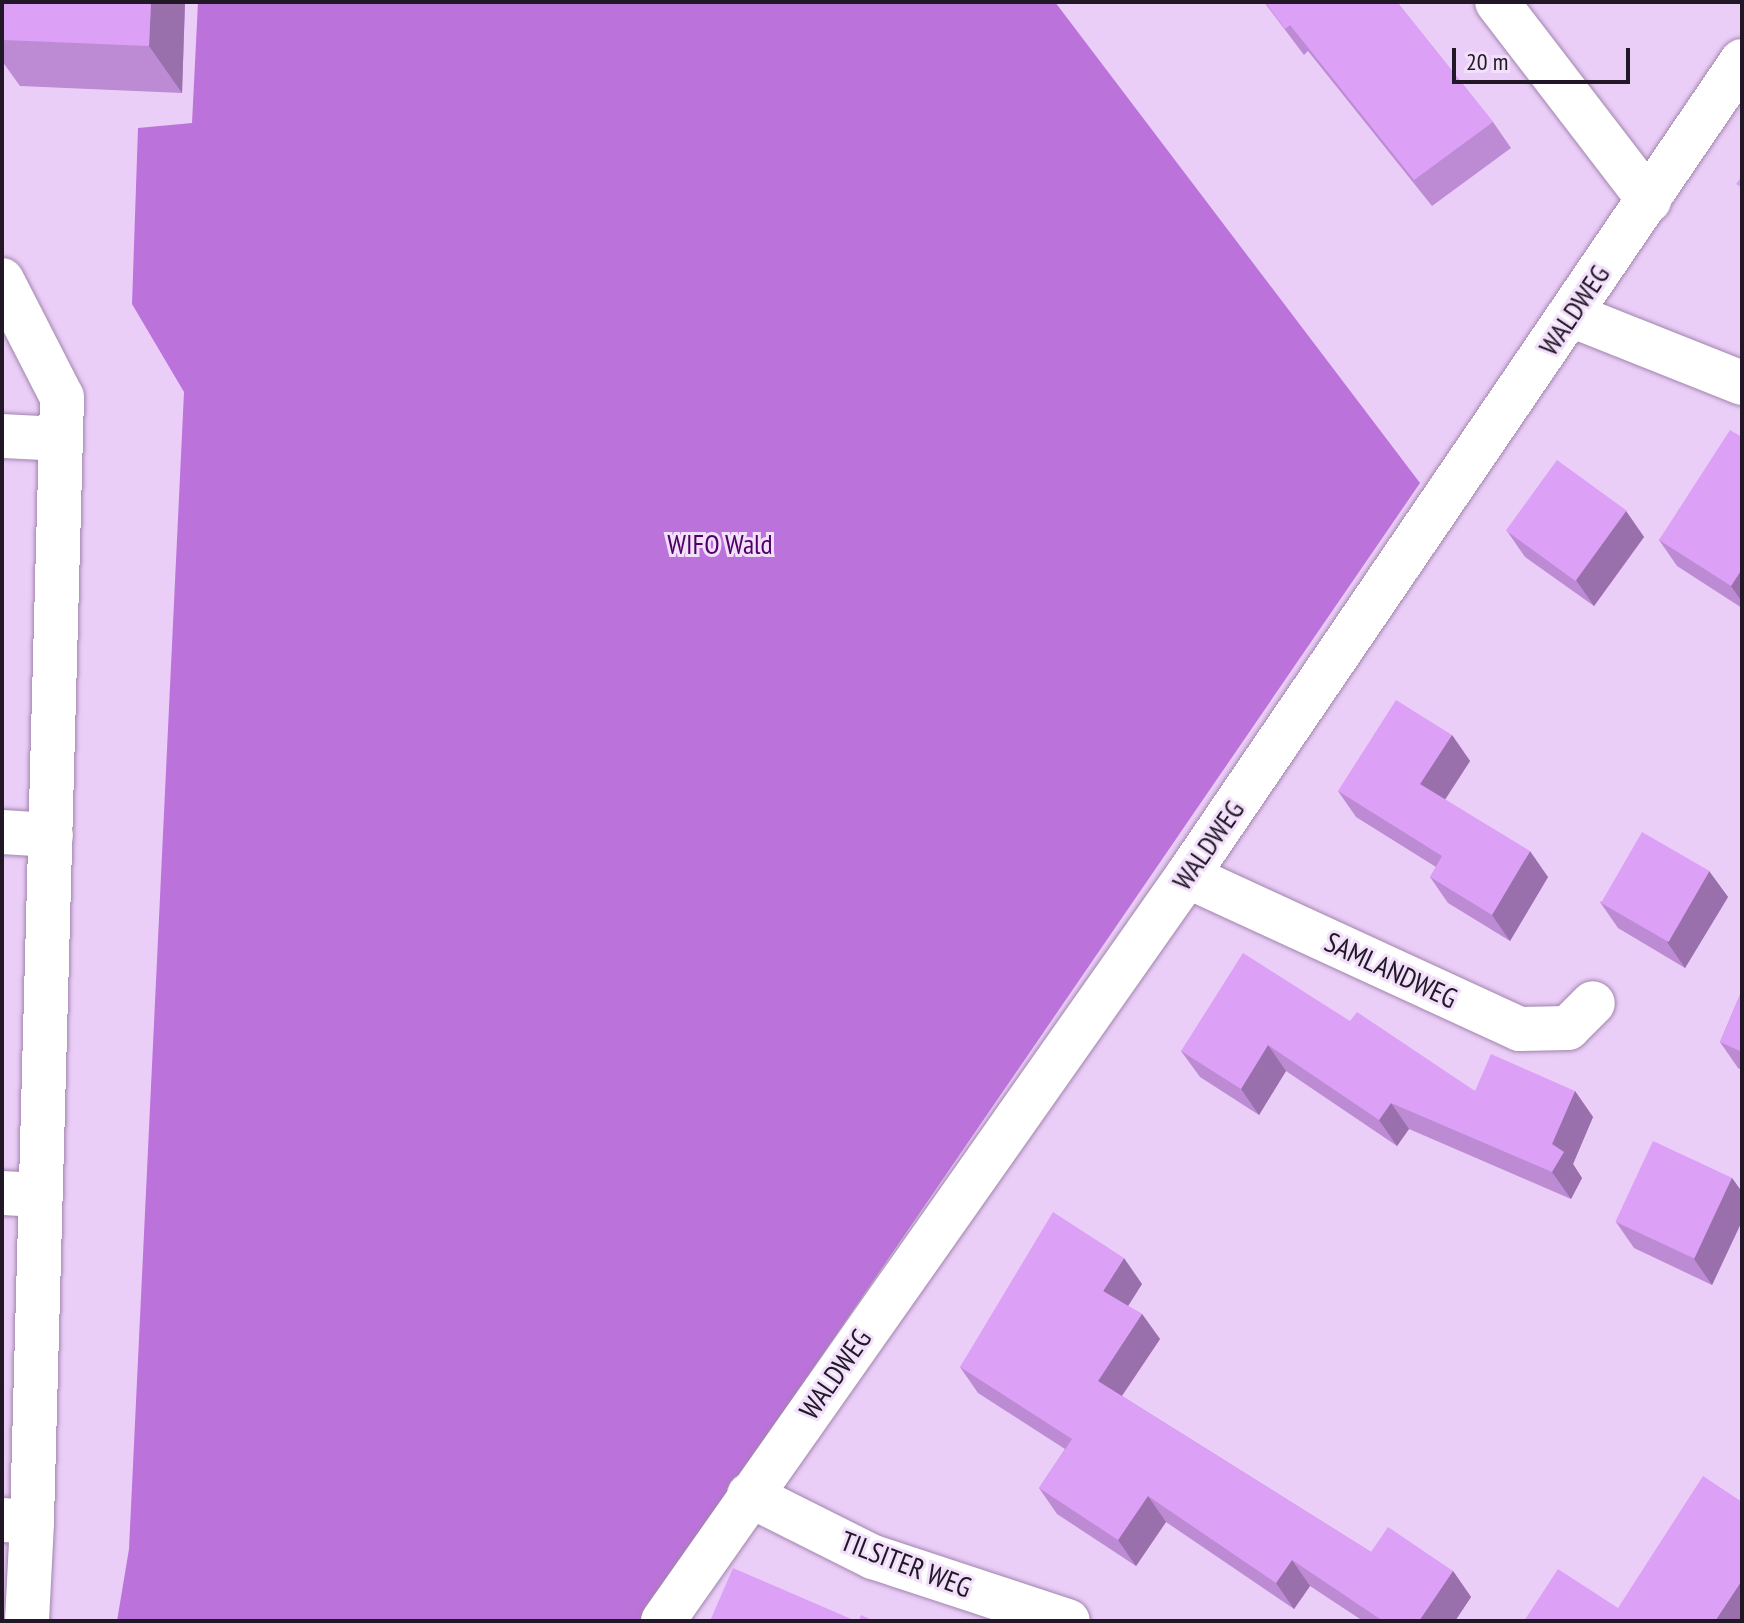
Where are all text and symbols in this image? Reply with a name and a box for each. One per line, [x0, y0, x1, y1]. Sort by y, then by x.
scale bar [1456, 32, 1634, 82]
text: 20 m [1466, 46, 1508, 77]
street label: WALDWEG [1532, 258, 1616, 362]
park label: WIFO Wald [667, 527, 773, 561]
street label: WALDWEG [1165, 794, 1251, 896]
street label: SAMLANDWEG [1320, 925, 1462, 1015]
street label: WALDWEG [792, 1323, 878, 1425]
street label: TILSITER WEG [836, 1524, 976, 1604]

